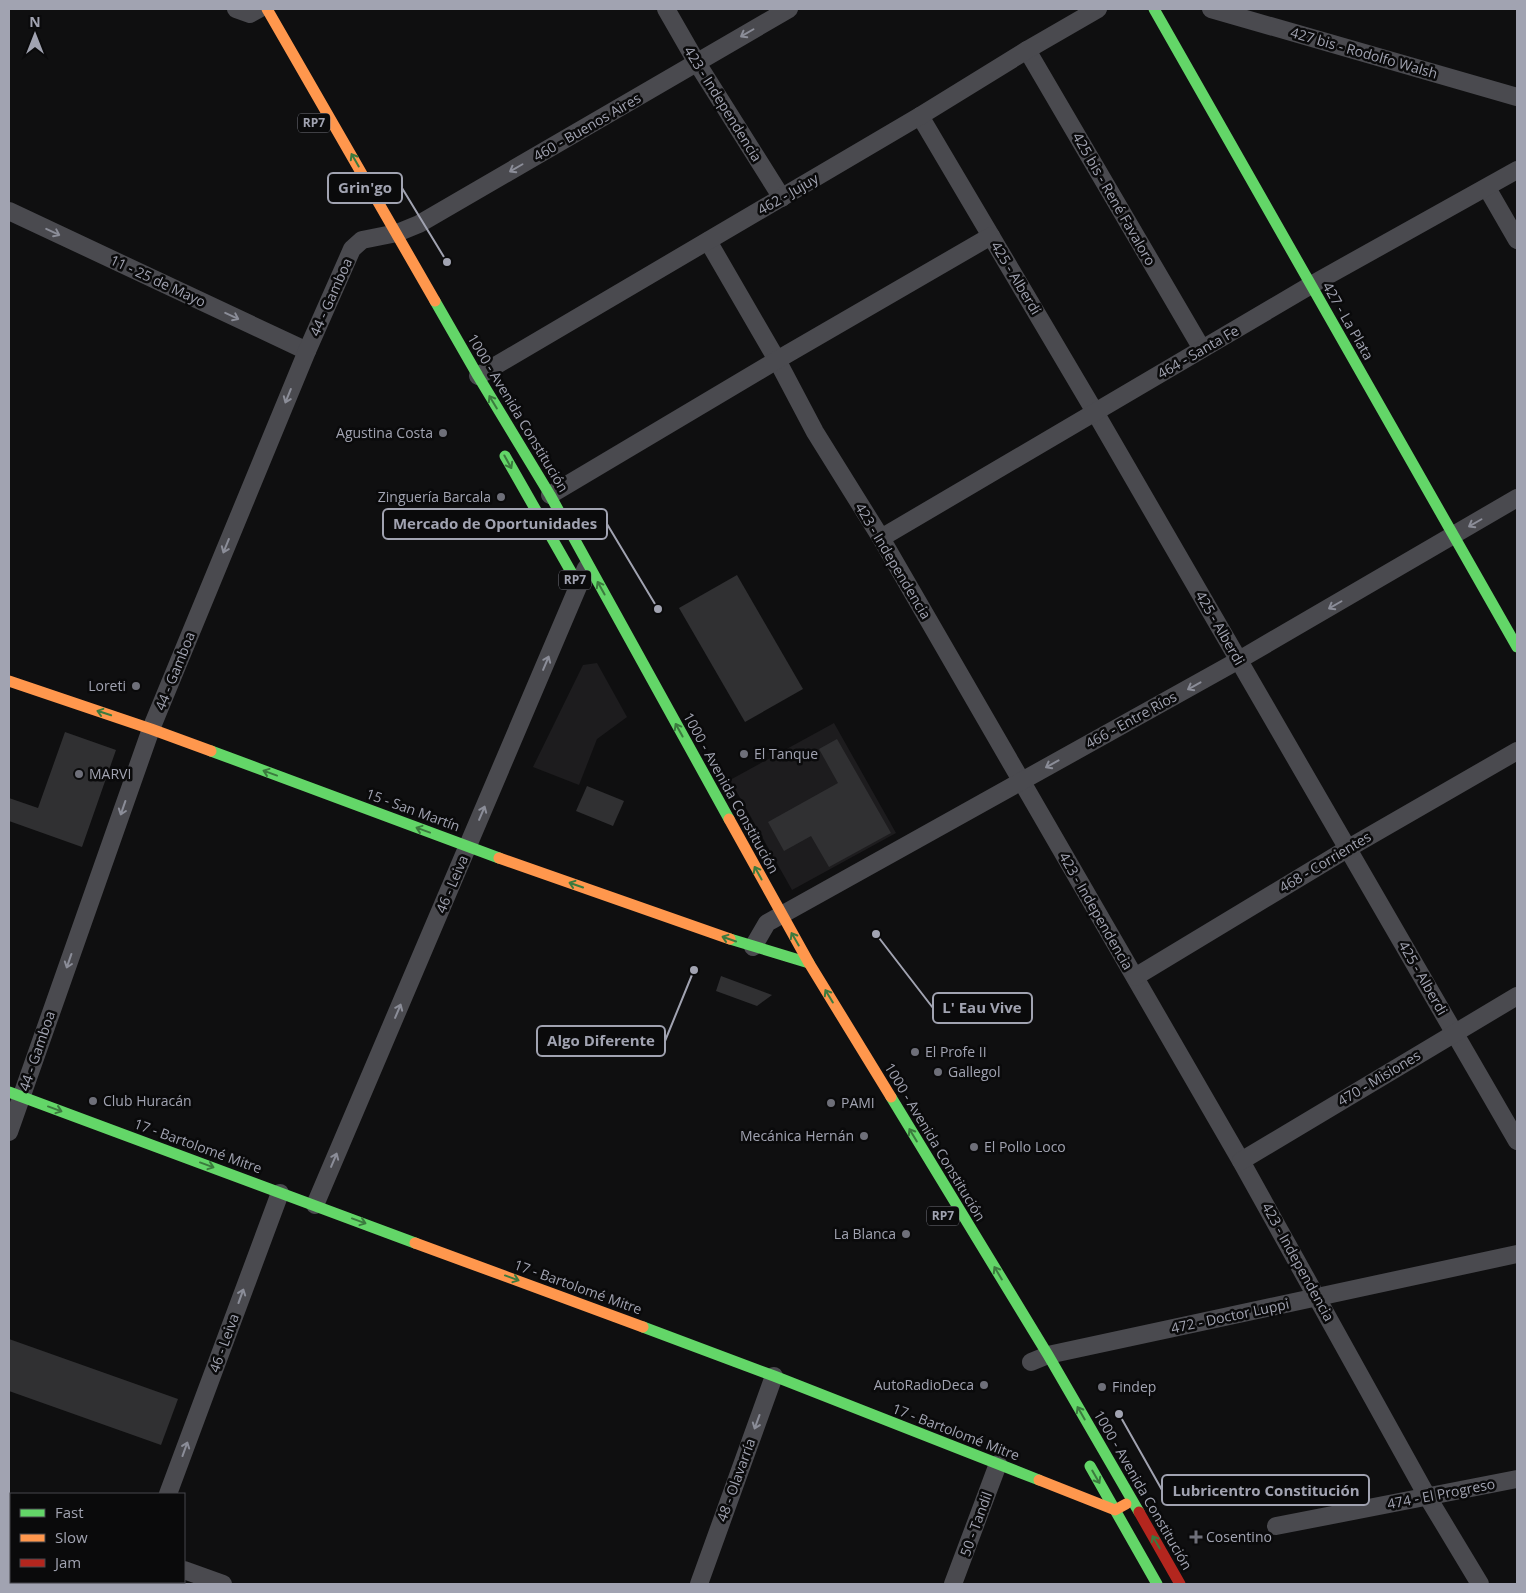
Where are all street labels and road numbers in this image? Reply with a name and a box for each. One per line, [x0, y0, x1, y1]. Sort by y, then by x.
street label: 427 bis - Rodolfo Walsh [1288, 22, 1440, 83]
street label: 423 - Independencia [680, 42, 767, 165]
street label: 460 - Buenos Aires [529, 88, 644, 165]
road number: RP7 [298, 114, 330, 132]
street label: 425 bis - René Favaloro [1069, 129, 1160, 269]
street label: 462 - Jujuy [754, 168, 822, 219]
street label: 425 - Alberdi [987, 238, 1046, 318]
street label: 11 - 25 de Mayo [107, 250, 209, 311]
street label: 44 - Gamboa [305, 255, 356, 339]
street label: 427 - La Plata [1318, 278, 1378, 363]
street label: 464 - Santa Fe [1153, 320, 1242, 383]
street label: 1000 - Avenida Constitución [464, 330, 573, 495]
street label: 423 - Independencia [851, 499, 936, 623]
road number: RP7 [559, 570, 591, 590]
street label: 425 - Alberdi [1192, 587, 1249, 668]
street label: 44 - Gamboa [150, 629, 199, 713]
street label: 466 - Entre Ríos [1082, 686, 1180, 753]
street label: 1000 - Avenida Constitución [679, 709, 784, 877]
street label: 15 - San Martín [364, 784, 463, 835]
street label: 468 - Corrientes [1275, 826, 1374, 896]
street label: 423 - Independencia [1055, 849, 1138, 973]
street label: 46 - Leiva [431, 852, 472, 916]
street label: 425 - Alberdi [1395, 937, 1452, 1018]
street label: 44 - Gamboa [14, 1008, 59, 1093]
street label: 470 - Misiones [1334, 1045, 1424, 1110]
street label: 1000 - Avenida Constitución [881, 1059, 990, 1224]
street label: 17 - Bartolomé Mitre [132, 1114, 265, 1178]
street label: 423 - Independencia [1258, 1199, 1339, 1324]
road number: RP7 [927, 1206, 959, 1226]
street label: 17 - Bartolomé Mitre [512, 1255, 645, 1319]
street label: 472 - Doctor Luppi [1169, 1294, 1291, 1337]
street label: 46 - Leiva [204, 1311, 243, 1375]
street label: 17 - Bartolomé Mitre [890, 1398, 1023, 1465]
street label: 1000 - Avenida Constitución [1090, 1406, 1197, 1573]
street label: 48 - Olavarría [712, 1435, 759, 1524]
street label: 474 - El Progreso [1385, 1474, 1497, 1513]
street label: 50 - Tandil [955, 1489, 996, 1559]

